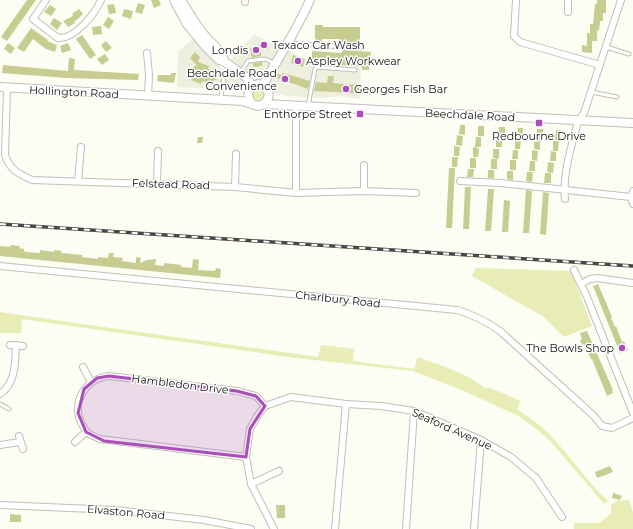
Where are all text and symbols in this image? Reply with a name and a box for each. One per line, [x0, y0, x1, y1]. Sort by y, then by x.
place label: Texaco Car Wash [272, 38, 365, 52]
marker: Texaco Car Wash [259, 40, 269, 50]
place label: Londis [211, 43, 249, 57]
marker: Londis [251, 45, 261, 55]
place label: Aspley Workwear [306, 54, 401, 68]
marker: Aspley Workwear [293, 56, 303, 66]
place label: Beechdale Road Convenience [187, 66, 277, 93]
marker: Beechdale Road Convenience [280, 74, 290, 84]
place label: Georges Fish Bar [354, 82, 448, 96]
street label: Hollington Road [29, 83, 119, 101]
marker: Georges Fish Bar [341, 84, 351, 94]
street label: Beechdale Road [425, 106, 515, 124]
place label: Enthorpe Street [264, 107, 353, 121]
marker: Enthorpe Street [355, 109, 365, 119]
marker: Redbourne Drive [534, 118, 544, 128]
place label: Redbourne Drive [492, 129, 586, 143]
street label: Felstead Road [132, 176, 210, 192]
street label: Charlbury Road [295, 288, 381, 310]
place label: The Bowls Shop [526, 341, 614, 355]
marker: The Bowls Shop [617, 343, 627, 353]
street label: Hambledon Drive [131, 371, 230, 397]
street label: Seaford Avenue [410, 405, 495, 453]
street label: Elvaston Road [86, 502, 166, 522]

